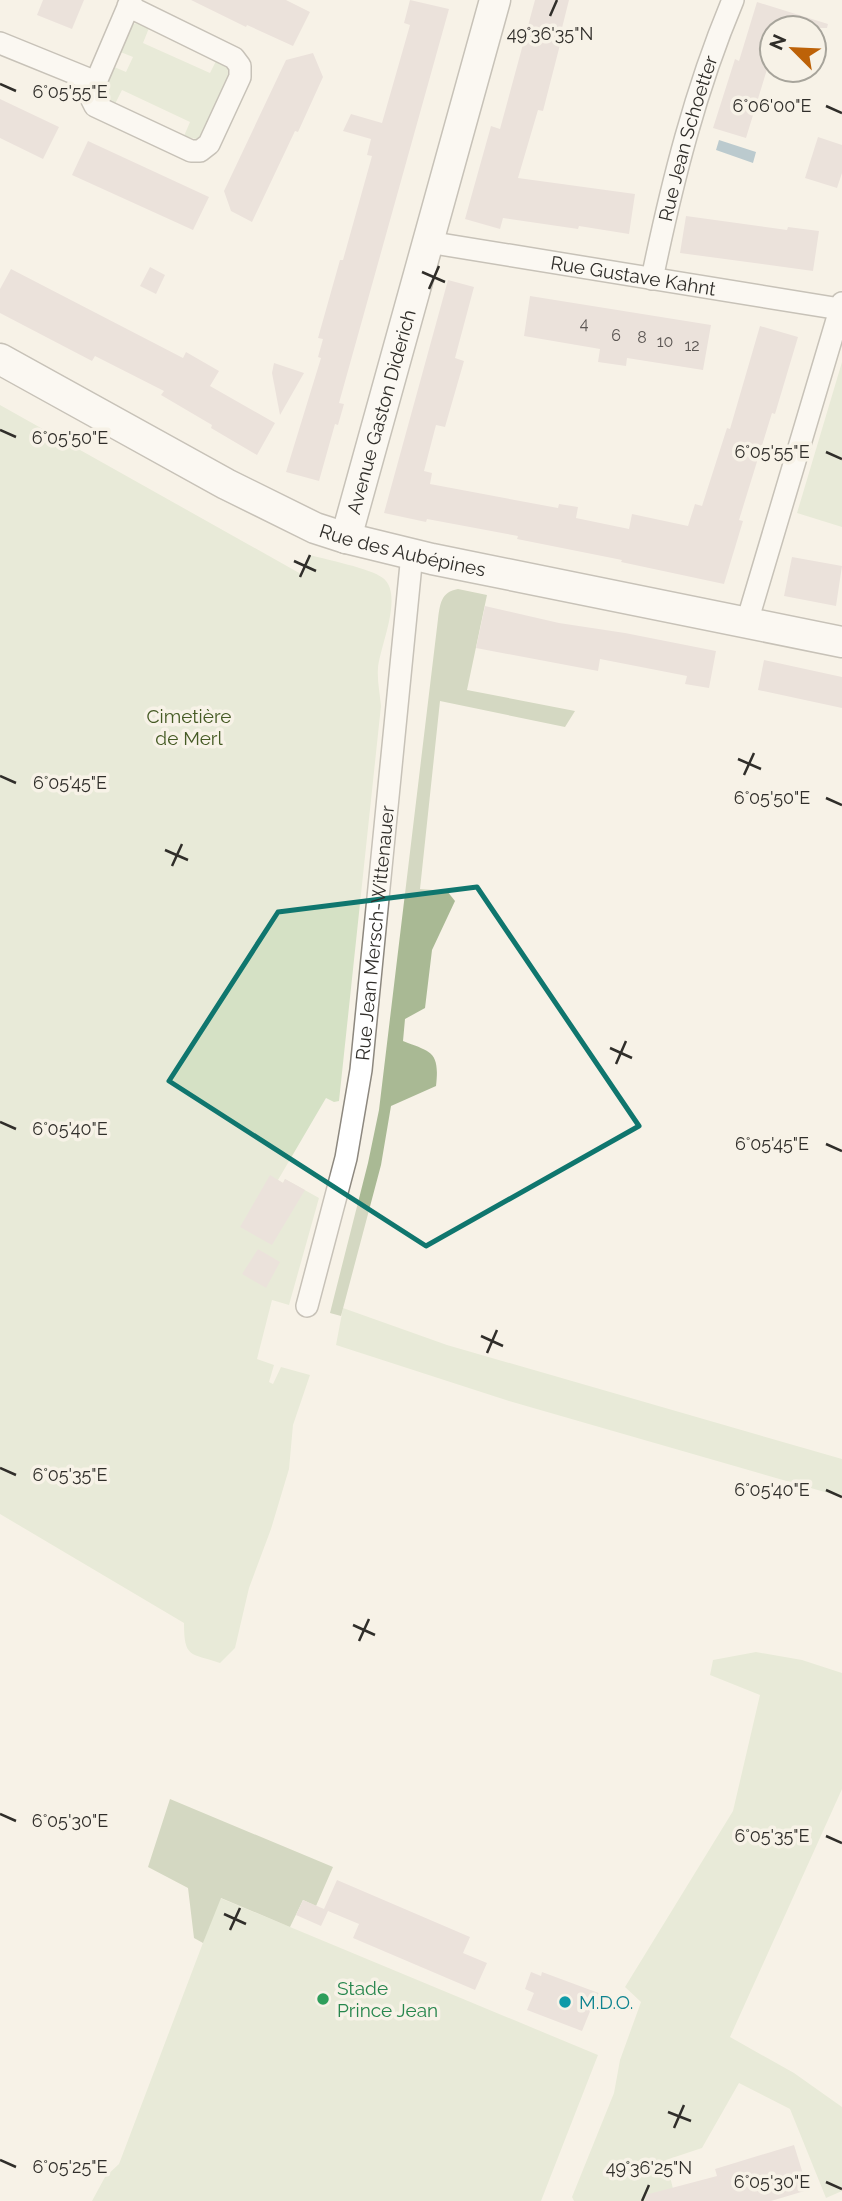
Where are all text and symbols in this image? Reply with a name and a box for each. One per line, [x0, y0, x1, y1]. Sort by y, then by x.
north arrow [758, 14, 828, 84]
text: 49°36'35"N [507, 23, 593, 44]
text: N [764, 31, 790, 53]
street label: Rue Jean Schoetter [654, 52, 722, 223]
text: 6°05'55"E [32, 81, 108, 102]
text: 6°06'00"E [733, 95, 811, 116]
street label: Rue Gustave Kahnt [549, 251, 718, 300]
street label: Avenue Gaston Diderich [342, 307, 420, 516]
house number: 4 [580, 314, 589, 333]
house number: 6 [611, 326, 621, 345]
house number: 8 [637, 328, 647, 347]
house number: 10 [657, 332, 673, 351]
house number: 12 [684, 336, 700, 355]
text: 6°05'50"E [32, 427, 108, 448]
text: 6°05'55"E [734, 441, 810, 462]
street label: Rue des Aubépines [317, 519, 488, 581]
park label: Cimetière de Merl [147, 705, 231, 749]
text: 6°05'45"E [33, 772, 107, 793]
text: 6°05'50"E [734, 787, 810, 808]
street label: Rue Jean Mersch-Wittenauer [351, 804, 398, 1062]
text: 6°05'40"E [32, 1118, 108, 1139]
text: 6°05'45"E [735, 1133, 809, 1154]
text: 6°05'35"E [32, 1464, 108, 1485]
text: 6°05'40"E [734, 1479, 810, 1500]
text: 6°05'30"E [32, 1810, 108, 1831]
text: 6°05'35"E [734, 1825, 810, 1846]
place label: Stade Prince Jean [337, 1977, 438, 2021]
marker: Stade Prince Jean [315, 1991, 331, 2007]
place label: M.D.O. [579, 1991, 633, 2013]
marker: M.D.O. [557, 1994, 573, 2010]
text: 6°05'25"E [32, 2156, 108, 2177]
text: 49°36'25"N [606, 2157, 692, 2178]
text: 6°05'30"E [734, 2171, 810, 2192]

